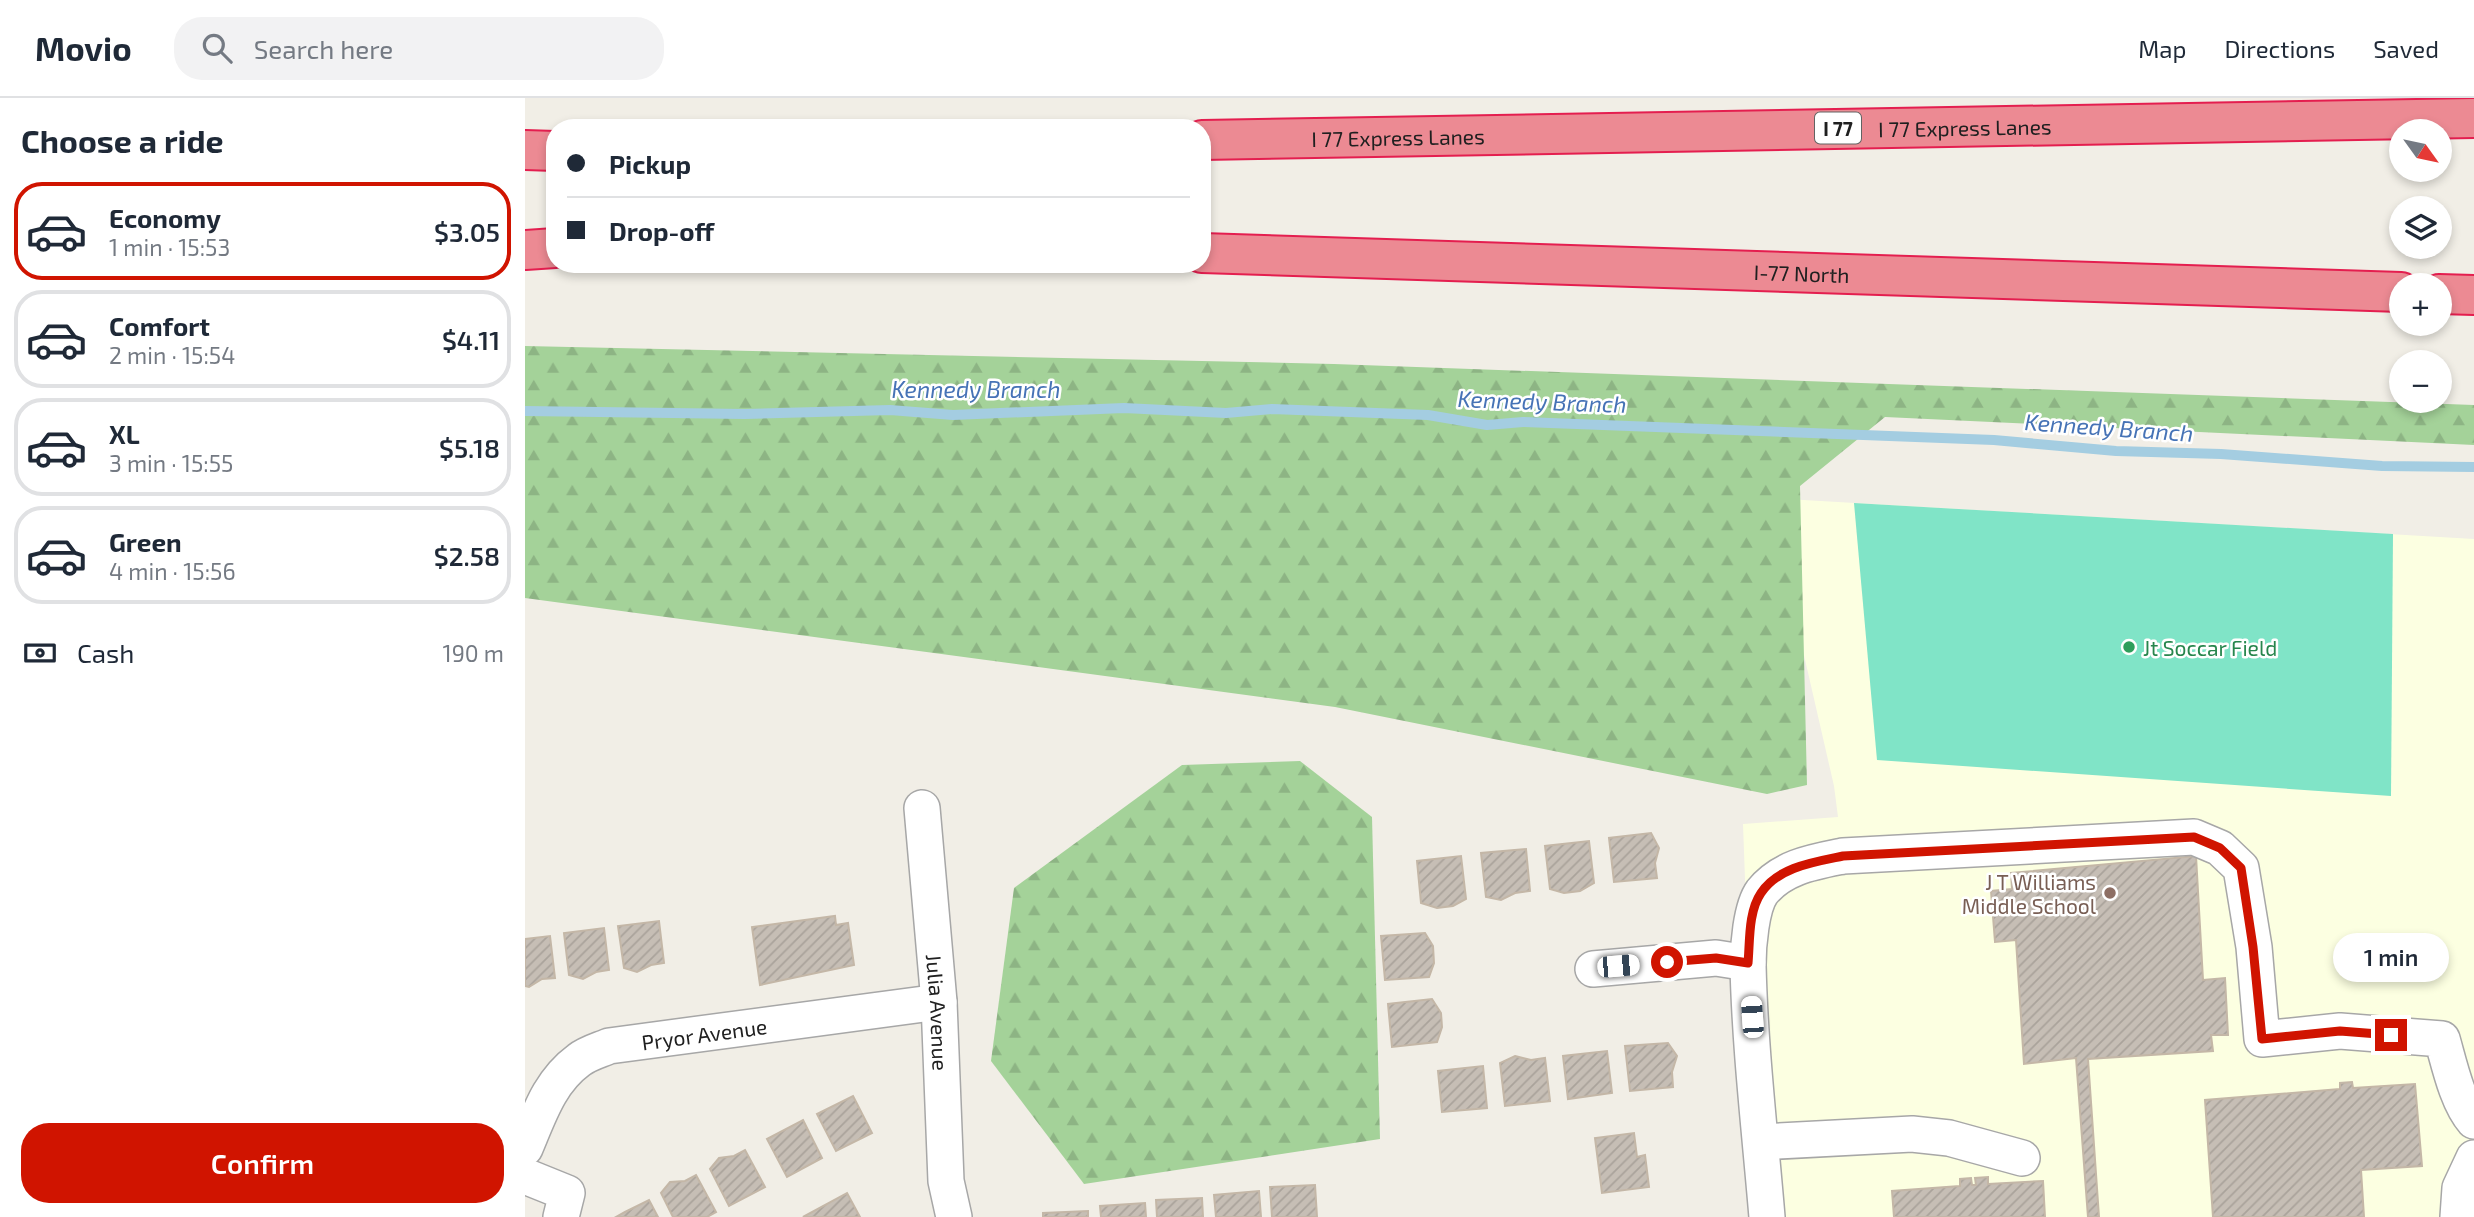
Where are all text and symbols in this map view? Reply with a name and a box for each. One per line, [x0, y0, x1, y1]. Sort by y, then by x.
search box [174, 17, 664, 80]
text: Movio [35, 28, 132, 68]
icon: search [198, 29, 236, 67]
text: Search here [254, 33, 393, 64]
text: Map [2138, 34, 2186, 63]
text: Directions [2224, 34, 2335, 63]
text: Saved [2373, 34, 2439, 63]
road number: I 77 [1815, 112, 1861, 144]
street label: I 77 Express Lanes [1878, 113, 2052, 141]
north arrow [2389, 119, 2452, 182]
map controls [2389, 119, 2452, 413]
text: Choose a ride [21, 121, 224, 159]
street label: I 77 Express Lanes [1311, 123, 1485, 151]
text: Pickup [609, 148, 691, 179]
button: layers [2389, 196, 2452, 259]
icon: car [25, 200, 88, 263]
text: Economy [109, 202, 221, 233]
text: Drop-off [609, 215, 714, 246]
text: $3.05 [434, 216, 500, 247]
text: 1 min · 15:53 [109, 233, 230, 261]
street label: I-77 North [1753, 258, 1850, 287]
button: + [2389, 273, 2452, 336]
icon: car [25, 308, 88, 371]
text: Comfort [109, 310, 210, 341]
text: $4.11 [442, 324, 500, 355]
text: 2 min · 15:54 [109, 341, 235, 369]
button: − [2389, 350, 2452, 413]
water label: Kennedy Branch [891, 375, 1061, 403]
water label: Kennedy Branch [1457, 384, 1627, 418]
water label: Kennedy Branch [2024, 407, 2194, 447]
icon: car [25, 416, 88, 479]
text: XL [109, 418, 140, 449]
text: $5.18 [439, 432, 500, 463]
text: 3 min · 15:55 [109, 449, 233, 477]
icon: car [25, 524, 88, 587]
text: Green [109, 526, 182, 557]
text: $2.58 [434, 540, 500, 571]
text: 4 min · 15:56 [109, 557, 236, 585]
icon: cash [21, 634, 59, 672]
place label: Jt Soccar Field [2143, 635, 2277, 660]
text: Cash [77, 637, 134, 668]
text: 190 m [443, 639, 504, 667]
marker: Jt Soccar Field [2121, 639, 2137, 655]
place label: J T Williams Middle School [1962, 869, 2097, 918]
marker: J T Williams Middle School [2102, 885, 2118, 901]
callout: 1 min [2333, 934, 2449, 982]
text: 1 min [2364, 943, 2418, 971]
route start [1651, 946, 1683, 978]
street label: Julia Avenue [922, 953, 954, 1071]
car [1597, 954, 1640, 978]
car [1741, 995, 1764, 1039]
street label: Pryor Avenue [640, 1013, 768, 1054]
route end [2375, 1019, 2407, 1051]
button: Confirm [21, 1123, 504, 1203]

